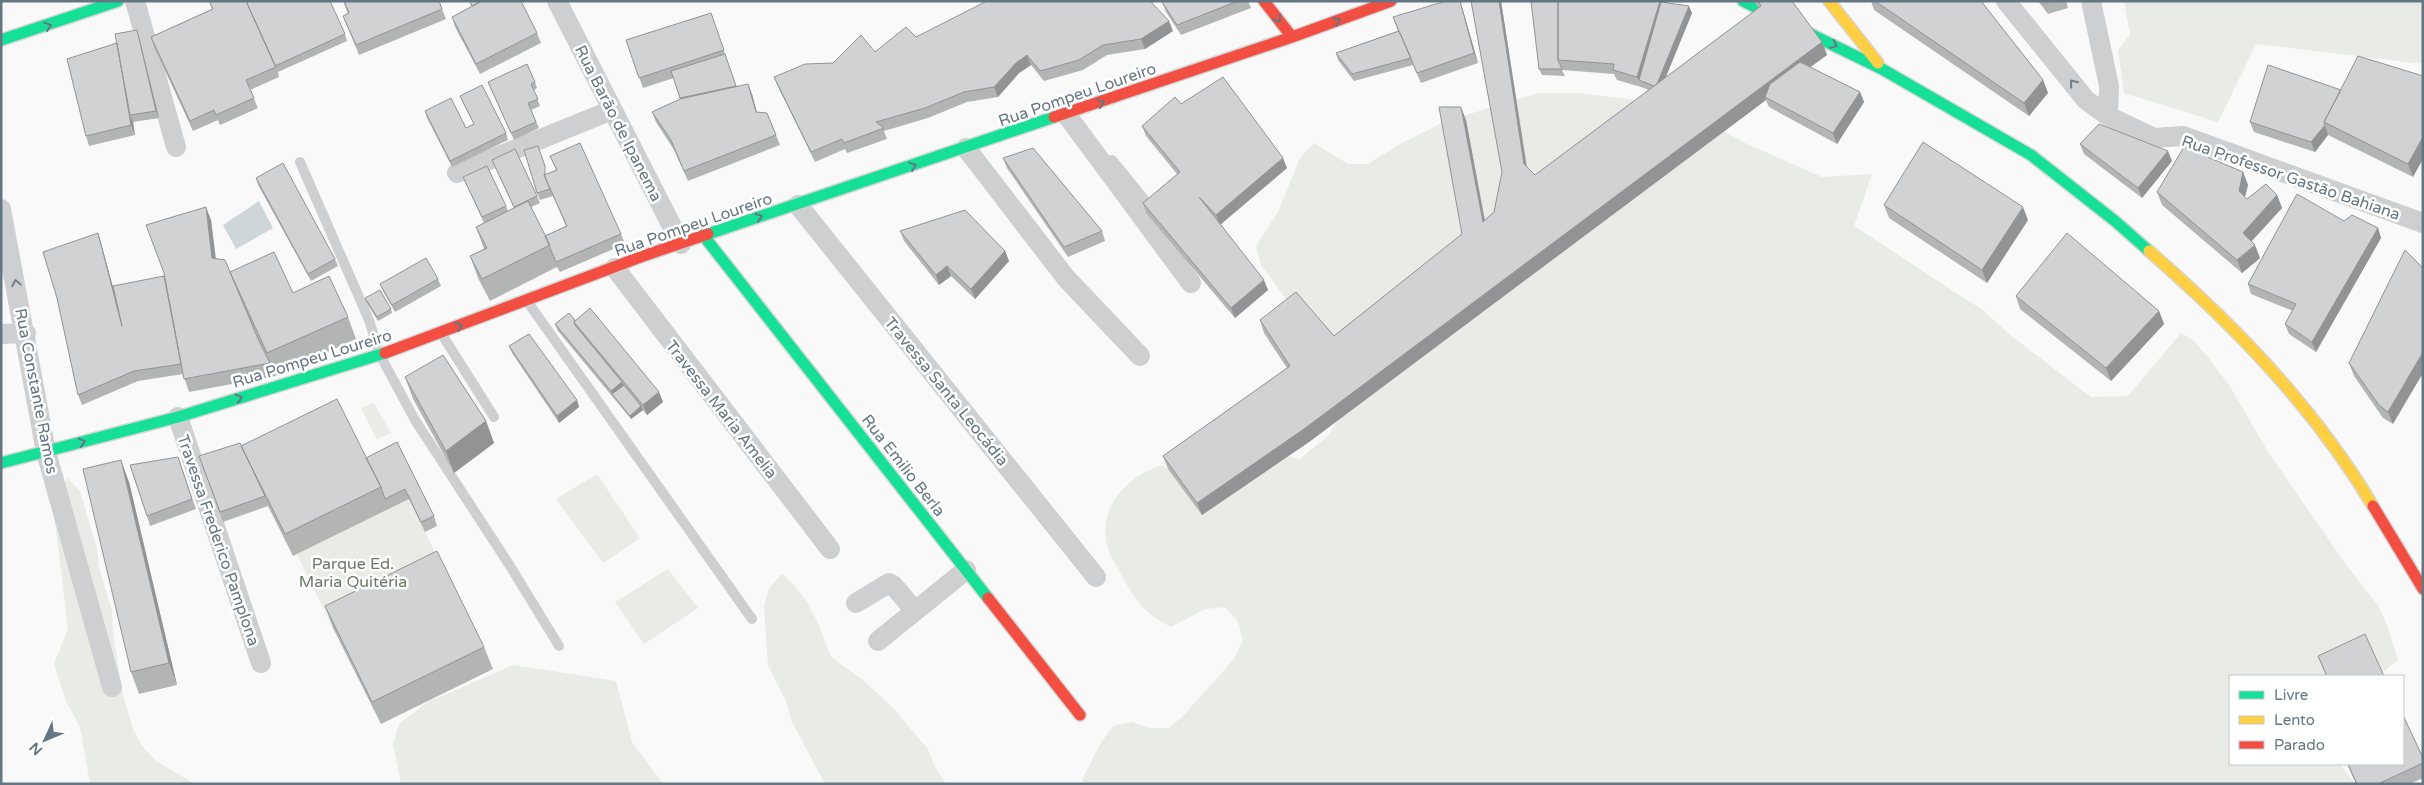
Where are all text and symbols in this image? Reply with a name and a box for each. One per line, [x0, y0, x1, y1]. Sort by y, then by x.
one-way arrow [1272, 13, 1280, 22]
one-way arrow [1333, 17, 1341, 27]
one-way arrow [43, 21, 52, 31]
one-way arrow [1829, 39, 1838, 49]
street label: Rua Barão de Ipanema [570, 42, 666, 205]
street label: Rua Pompeu Loureiro [996, 59, 1159, 131]
one-way arrow [2069, 80, 2078, 89]
one-way arrow [1096, 99, 1104, 109]
street label: Rua Professor Gastão Bahiana [2179, 131, 2403, 225]
one-way arrow [909, 162, 917, 172]
street label: Rua Pompeu Loureiro [612, 189, 775, 261]
one-way arrow [755, 213, 763, 223]
one-way arrow [11, 279, 22, 288]
street label: Rua Constante Ramos [10, 307, 62, 476]
street label: Travessa Santa Leocádia [880, 313, 1013, 470]
one-way arrow [454, 322, 462, 332]
street label: Rua Pompeu Loureiro [230, 325, 394, 393]
street label: Travessa Maria Amelia [661, 336, 781, 483]
one-way arrow [234, 394, 242, 404]
street label: Rua Emilio Berla [857, 411, 949, 521]
street label: Travessa Frederico Pamplona [172, 432, 264, 649]
one-way arrow [78, 437, 87, 448]
park label: Parque Ed. Maria Quitéria [299, 554, 407, 592]
legend [2229, 675, 2404, 765]
text: Livre [2274, 686, 2308, 704]
text: Lento [2274, 711, 2315, 729]
north arrow [20, 715, 70, 765]
text: Parado [2274, 736, 2325, 754]
text: N [26, 739, 46, 759]

